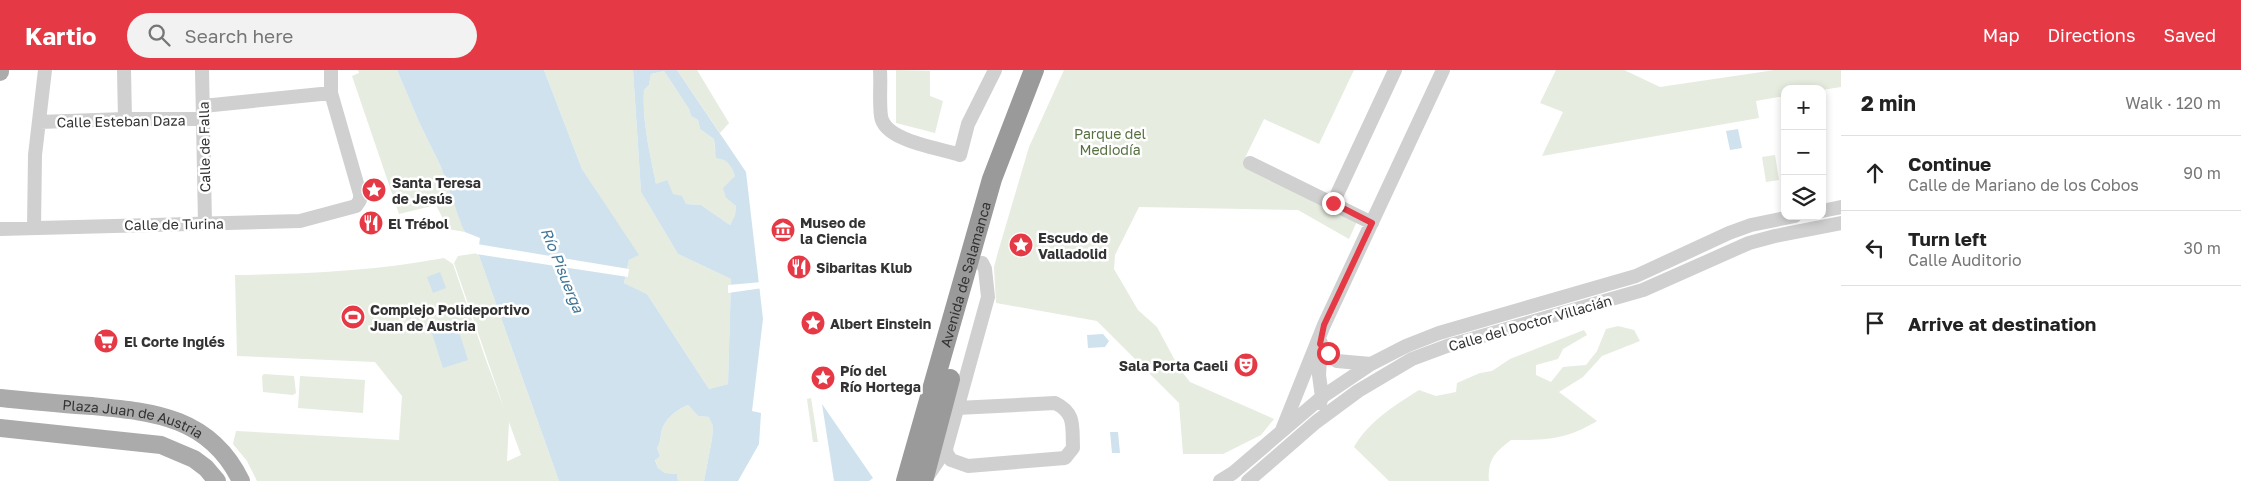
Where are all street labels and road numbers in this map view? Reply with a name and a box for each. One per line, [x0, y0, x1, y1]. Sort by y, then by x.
street label: Calle de Falla [195, 101, 213, 193]
street label: Calle Esteban Daza [56, 111, 186, 131]
street label: Avenida de Salamanca [936, 199, 994, 349]
street label: Calle de Turina [124, 215, 224, 233]
street label: Calle del Doctor Villacián [1446, 291, 1614, 355]
street label: Plaza Juan de Austria [62, 395, 207, 441]

